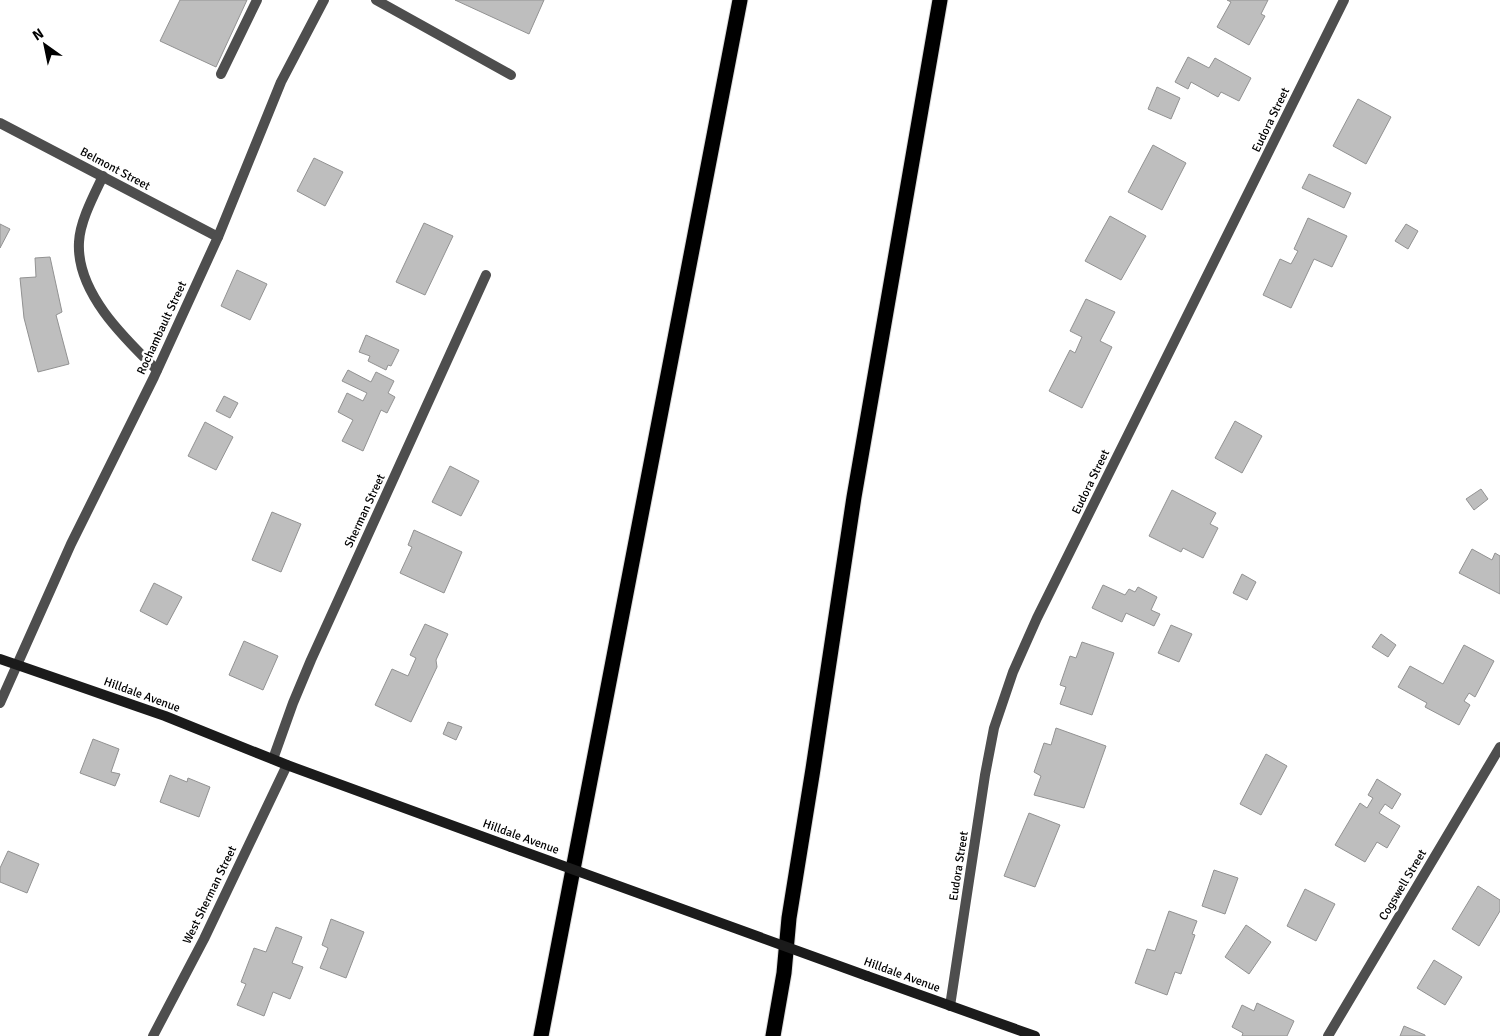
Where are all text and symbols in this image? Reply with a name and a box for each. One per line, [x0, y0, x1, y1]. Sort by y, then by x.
north arrow [20, 20, 70, 70]
text: N [29, 25, 47, 44]
street label: Eudora Street [1249, 85, 1293, 155]
street label: Belmont Street [77, 144, 153, 194]
street label: Rochambault Street [134, 279, 190, 377]
street label: Eudora Street [1069, 447, 1113, 517]
street label: Sherman Street [341, 472, 389, 550]
street label: Hilldale Avenue [102, 674, 182, 716]
street label: Hilldale Avenue [481, 816, 561, 858]
street label: Eudora Street [946, 830, 972, 902]
street label: West Sherman Street [180, 843, 240, 947]
street label: Cogswell Street [1376, 847, 1430, 923]
street label: Hilldale Avenue [862, 954, 942, 996]

